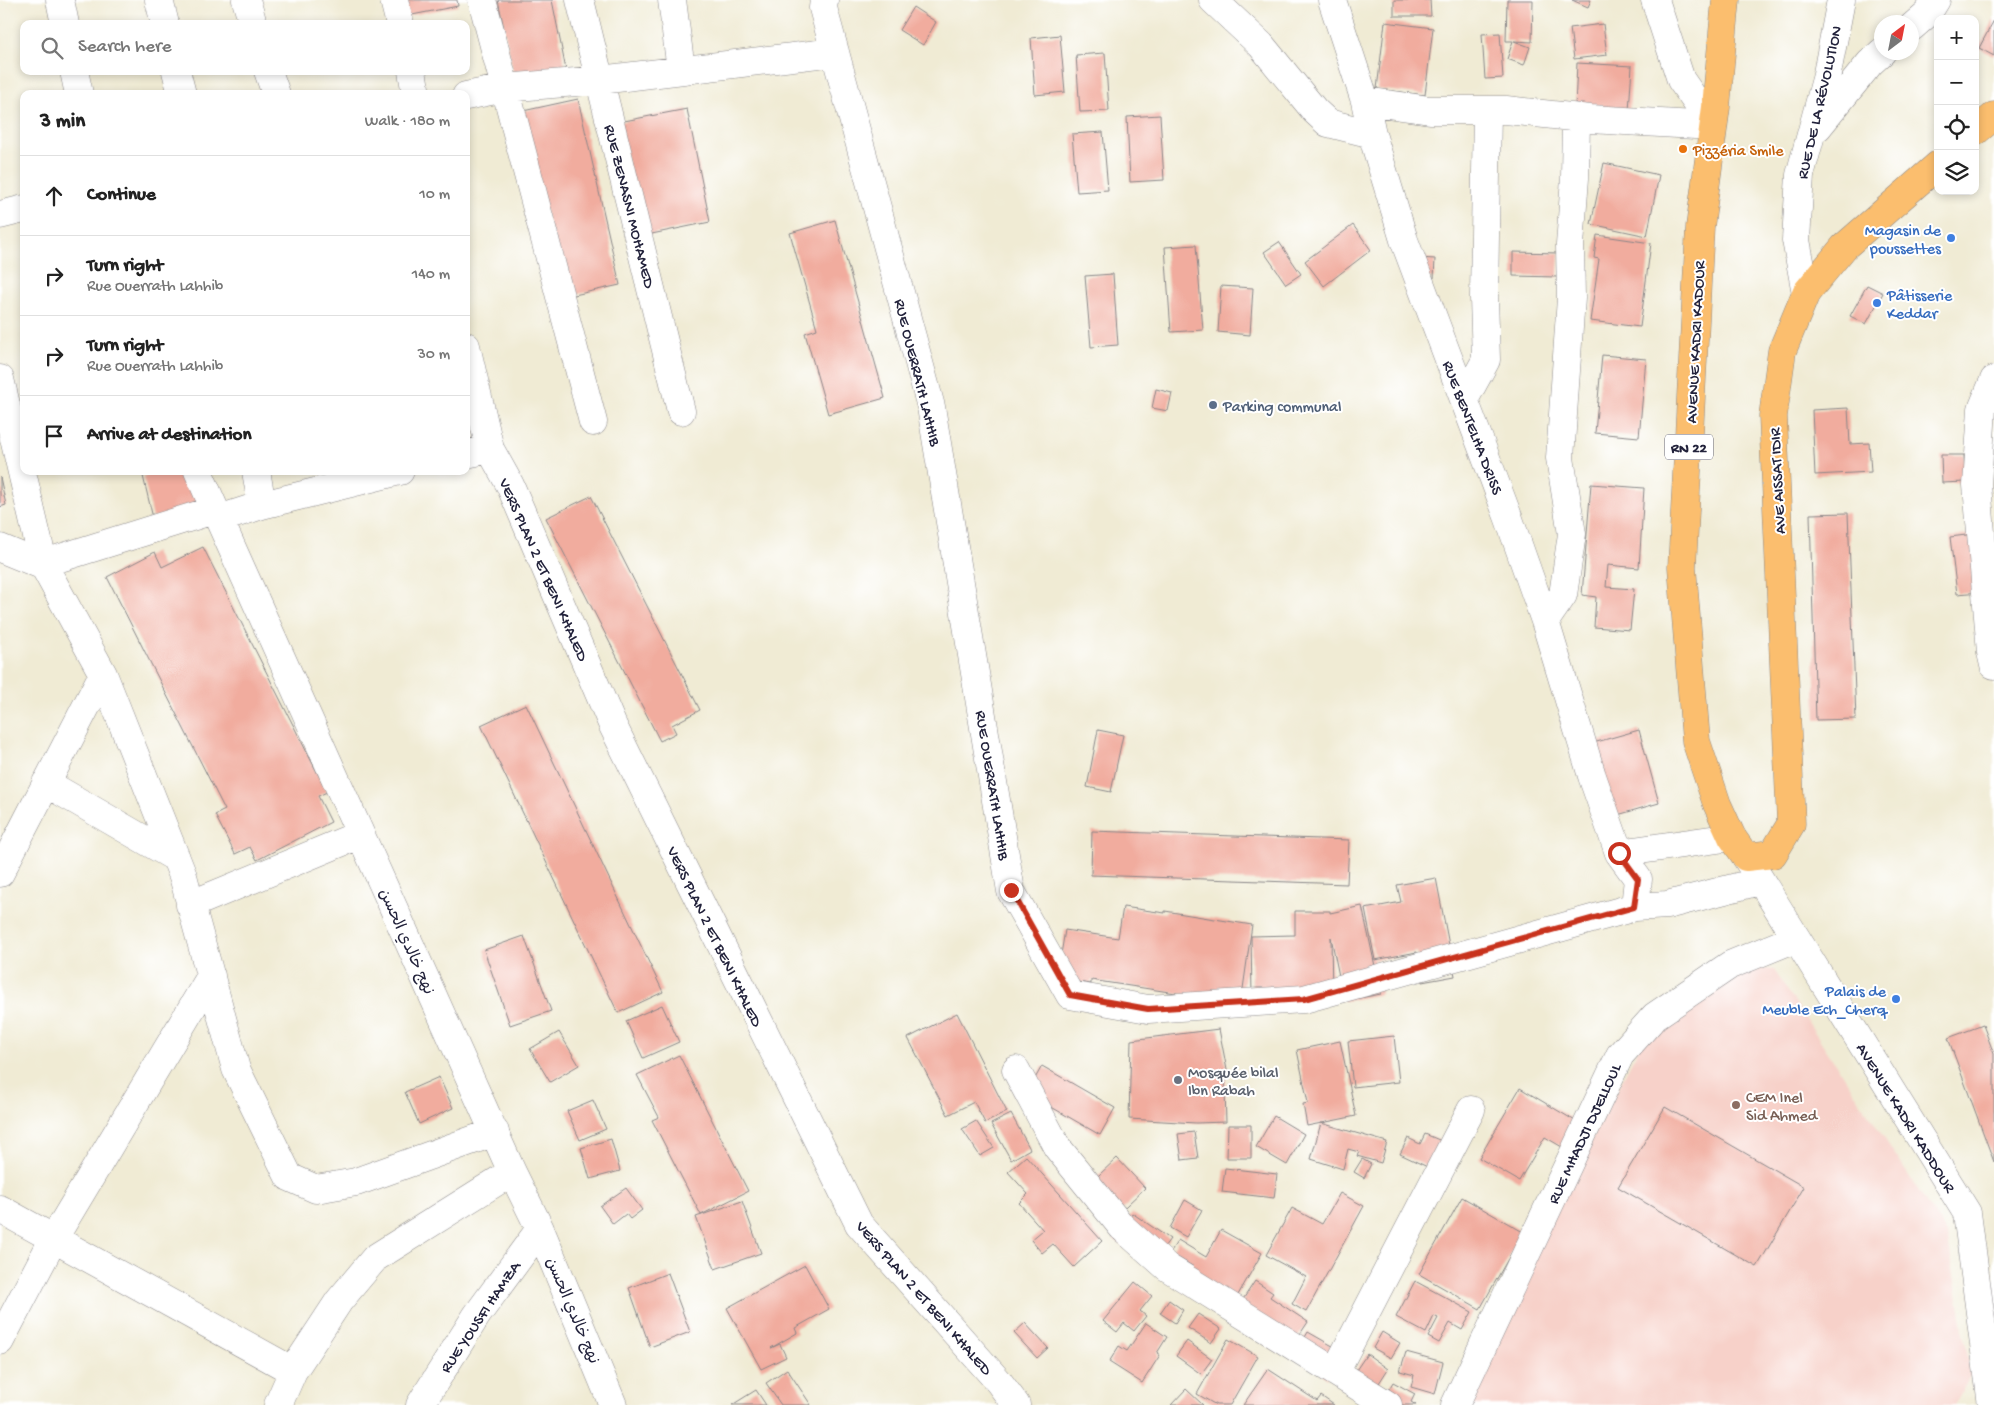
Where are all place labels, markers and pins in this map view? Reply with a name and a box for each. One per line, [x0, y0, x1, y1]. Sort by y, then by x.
marker: Pizzéria Smile [1677, 143, 1689, 155]
place label: Pizzéria Smile [1692, 143, 1784, 162]
place label: Magasin de poussettes [1865, 223, 1942, 260]
marker: Magasin de poussettes [1945, 232, 1957, 244]
place label: Pâtisserie Keddar [1886, 288, 1953, 325]
marker: Pâtisserie Keddar [1871, 297, 1883, 309]
marker: Parking communal [1207, 399, 1219, 411]
place label: Parking communal [1222, 399, 1341, 418]
place label: Palais de Meuble Ech_Cherq [1762, 984, 1888, 1021]
marker: Palais de Meuble Ech_Cherq [1890, 993, 1902, 1005]
place label: Mosquée bilal Ibn Rabah [1188, 1065, 1279, 1102]
marker: Mosquée bilal Ibn Rabah [1172, 1074, 1184, 1086]
place label: CEM Inel Sid Ahmed [1746, 1090, 1819, 1127]
marker: CEM Inel Sid Ahmed [1730, 1099, 1742, 1111]

